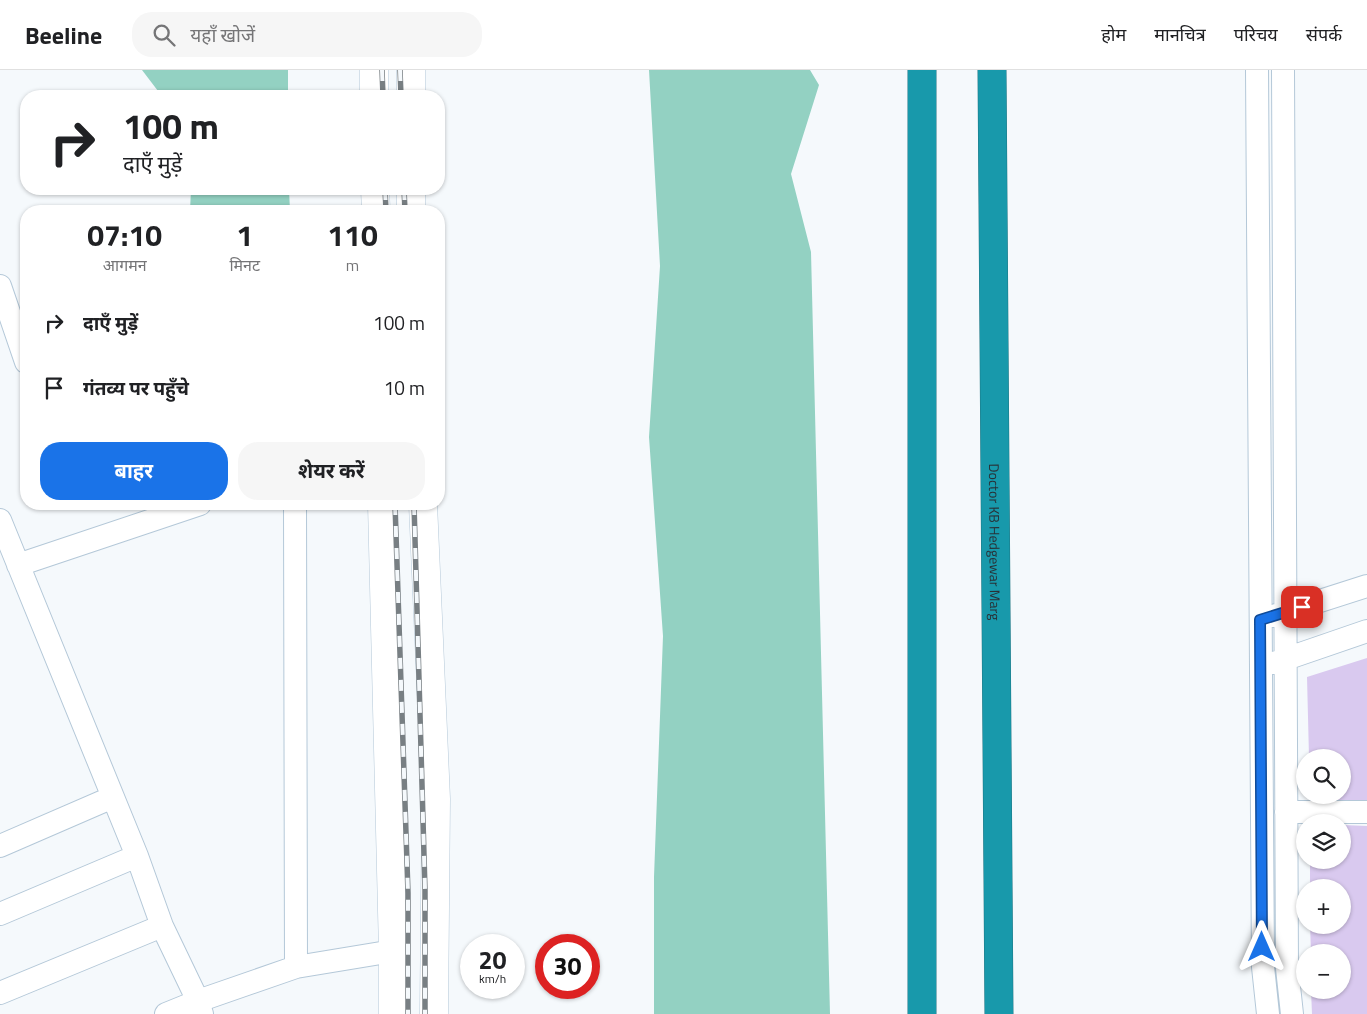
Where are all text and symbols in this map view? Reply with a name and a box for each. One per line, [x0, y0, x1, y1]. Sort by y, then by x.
search box [132, 12, 482, 57]
text: Beeline [25, 17, 102, 53]
text: यहाँ खोजें [190, 20, 255, 49]
icon: search [150, 21, 178, 49]
text: होम [1101, 21, 1126, 48]
text: मानचित्र [1154, 21, 1206, 48]
text: परिचय [1234, 21, 1278, 48]
text: संपर्क [1306, 21, 1342, 48]
text: 100 m [123, 99, 219, 153]
icon: right [40, 110, 105, 175]
text: दाएँ मुड़ें [123, 147, 182, 181]
text: 07:10 [87, 212, 162, 258]
text: 1 [236, 212, 253, 258]
text: 110 [327, 212, 378, 258]
text: आगमन [103, 253, 147, 277]
text: मिनट [229, 253, 260, 277]
text: m [346, 253, 359, 277]
text: दाएँ मुड़ें [83, 308, 138, 337]
text: 100 m [373, 308, 425, 337]
icon: right [40, 309, 68, 337]
text: गंतव्य पर पहुँचे [83, 373, 189, 402]
text: 10 m [384, 373, 425, 402]
icon: arrive [40, 374, 68, 402]
button: बाहर [40, 442, 228, 500]
button: शेयर करें [238, 442, 425, 500]
street label: Doctor KB Hedgewar Marg [984, 463, 1007, 621]
pin [1281, 586, 1323, 628]
icon: arrive [1288, 593, 1316, 621]
map controls [1296, 749, 1351, 999]
button: search [1296, 749, 1351, 804]
button: layers [1296, 814, 1351, 869]
button: + [1296, 879, 1351, 934]
position arrow [1235, 920, 1287, 972]
speed limit sign: 30 [535, 934, 600, 999]
text: 20 [478, 941, 507, 979]
button: − [1296, 944, 1351, 999]
text: km/h [479, 969, 506, 988]

